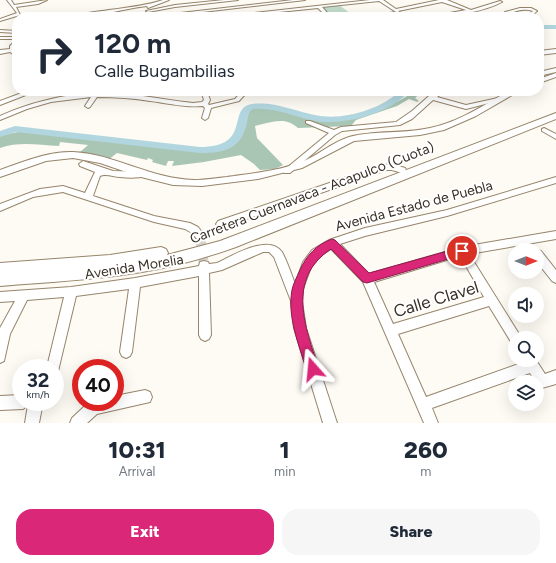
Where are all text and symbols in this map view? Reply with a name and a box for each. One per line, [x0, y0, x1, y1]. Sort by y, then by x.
text: 120 m [94, 26, 171, 60]
icon: right [28, 28, 80, 80]
text: Calle Bugambilias [94, 60, 235, 82]
street label: Carretera Cuernavaca - Acapulco (Cuota) [188, 138, 437, 248]
street label: Avenida Estado de Puebla [333, 177, 495, 235]
pin [445, 234, 479, 268]
icon: arrive [451, 240, 473, 262]
north arrow [508, 243, 544, 279]
map controls [508, 243, 544, 411]
street label: Avenida Morelia [83, 251, 185, 283]
street label: Calle Clavel [391, 277, 481, 321]
button: sound [508, 287, 544, 323]
button: search [508, 331, 544, 367]
position arrow [292, 348, 334, 390]
speed limit sign: 40 [72, 359, 124, 411]
text: 32 [27, 368, 49, 392]
button: layers [508, 375, 544, 411]
text: km/h [27, 388, 49, 401]
text: 10:31 [108, 435, 166, 464]
text: 1 [280, 435, 290, 464]
text: 260 [404, 435, 448, 464]
text: Arrival [119, 464, 155, 479]
text: min [274, 464, 295, 479]
text: m [420, 464, 431, 479]
button: Exit [16, 509, 274, 555]
button: Share [282, 509, 540, 555]

